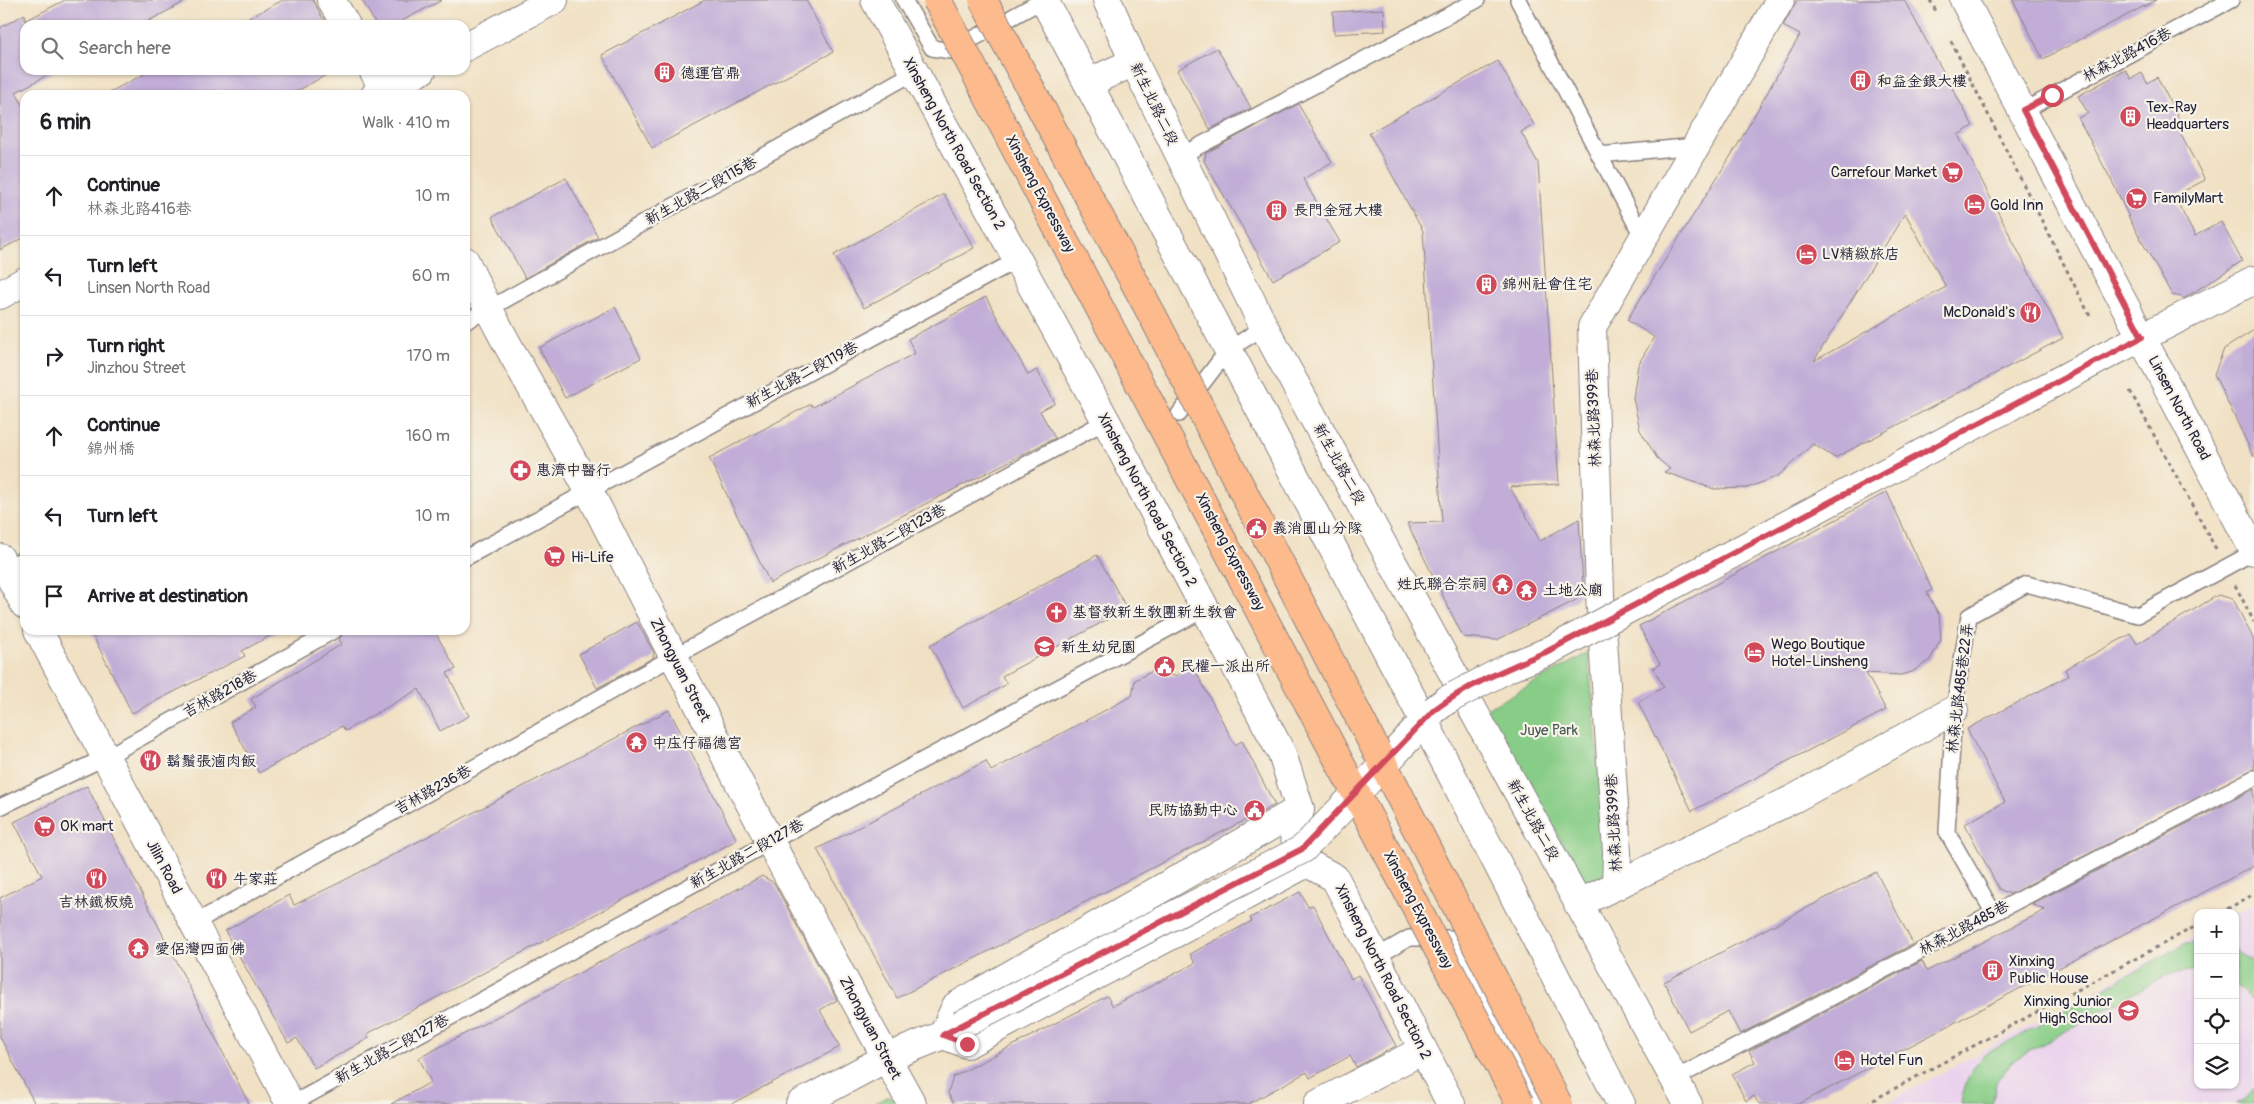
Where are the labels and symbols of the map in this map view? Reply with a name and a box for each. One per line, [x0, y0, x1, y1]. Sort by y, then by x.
street label: 林森北路416巷 [2079, 24, 2175, 86]
street label: Xinsheng North Road Section 2 [899, 55, 1009, 233]
street label: 新生北路二段 [1126, 59, 1182, 149]
building icon: 德運官鼎 [652, 61, 676, 85]
place label: 德運官鼎 [680, 64, 740, 83]
building icon: 和益金銀大樓 [1849, 69, 1873, 93]
place label: 和益金銀大樓 [1877, 72, 1967, 91]
route start [2041, 84, 2064, 107]
place label: Tex-Ray Headquarters [2146, 98, 2229, 134]
building icon: Tex-Ray Headquarters [2118, 104, 2142, 128]
street label: Xinsheng Expressway [1001, 132, 1079, 257]
street label: 新生北路二段115巷 [642, 152, 760, 230]
supermarket icon: Carrefour Market [1941, 160, 1965, 184]
place label: Carrefour Market [1831, 163, 1938, 182]
supermarket icon: FamilyMart [2125, 186, 2149, 210]
place label: FamilyMart [2153, 189, 2224, 208]
hotel icon: Gold Inn [1962, 193, 1986, 217]
place label: Gold Inn [1990, 196, 2043, 215]
building icon: 長門金冠大樓 [1265, 198, 1289, 222]
place label: 長門金冠大樓 [1293, 201, 1383, 220]
hotel icon: LV精緻旅店 [1794, 242, 1818, 266]
place label: LV精緻旅店 [1822, 245, 1899, 264]
building icon: 錦州社會住宅 [1474, 272, 1498, 296]
place label: 錦州社會住宅 [1502, 275, 1592, 294]
restaurant icon: McDonald's [2019, 300, 2043, 324]
place label: McDonald's [1943, 303, 2015, 322]
street label: 新生北路二段119巷 [743, 337, 861, 413]
street label: Linsen North Road [2143, 352, 2215, 464]
street label: 林森北路399巷 [1583, 368, 1605, 468]
street label: Xinsheng North Road Section 2 [1093, 410, 1201, 590]
street label: 新生北路二段 [1309, 420, 1369, 508]
pharmacy icon: 惠濟中醫行 [508, 458, 532, 482]
place label: 惠濟中醫行 [536, 461, 611, 480]
street label: Xinsheng Expressway [1191, 490, 1269, 615]
street label: 新生北路二段123巷 [829, 500, 949, 578]
public building icon: 義消圓山分隊 [1244, 516, 1268, 540]
place label: 義消圓山分隊 [1272, 519, 1362, 538]
supermarket icon: Hi-Life [543, 545, 567, 569]
place label: Hi-Life [571, 548, 614, 567]
temple icon: 姓氏聯合宗祠 [1491, 572, 1515, 596]
place label: 姓氏聯合宗祠 [1397, 575, 1487, 594]
temple icon: 土地公廟 [1515, 578, 1539, 602]
place label: 土地公廟 [1543, 581, 1603, 600]
church icon: 基督教新生教團新生教會 [1044, 600, 1068, 624]
place label: 基督教新生教團新生教會 [1072, 603, 1237, 622]
street label: Zhongyuan Street [646, 615, 715, 726]
street label: 林森北路485巷22弄 [1943, 622, 1977, 754]
school or university icon: 新生幼兒園 [1033, 635, 1057, 659]
place label: Wego Boutique Hotel-Linsheng [1771, 635, 1868, 671]
place label: 新生幼兒園 [1061, 638, 1136, 657]
hotel icon: Wego Boutique Hotel-Linsheng [1743, 641, 1767, 665]
public building icon: 民權一派出所 [1152, 654, 1176, 678]
place label: 民權一派出所 [1180, 657, 1270, 676]
street label: 吉林路218巷 [180, 666, 260, 722]
park label: Juye Park [1520, 721, 1579, 740]
temple icon: 中庒仔福德宮 [624, 731, 648, 755]
place label: 中庒仔福德宮 [652, 734, 742, 753]
restaurant icon: 鬍鬚張滷肉飯 [138, 749, 162, 773]
place label: 鬍鬚張滷肉飯 [166, 752, 256, 771]
street label: 吉林路236巷 [391, 761, 475, 819]
street label: 林森北路399巷 [1602, 773, 1626, 873]
street label: 新生北路二段 [1503, 776, 1563, 864]
public building icon: 民防協勤中心 [1242, 798, 1266, 822]
place label: 民防協勤中心 [1148, 801, 1238, 820]
supermarket icon: OK mart [32, 814, 56, 838]
street label: 新生北路二段127巷 [687, 815, 807, 893]
place label: OK mart [60, 817, 114, 836]
street label: Jilin Road [142, 837, 186, 897]
street label: Xinsheng Expressway [1379, 848, 1457, 973]
restaurant icon: 吉林鐵板燒 [84, 867, 108, 891]
restaurant icon: 牛家莊 [205, 867, 229, 891]
place label: 牛家莊 [233, 870, 278, 889]
street label: Xinsheng North Road Section 2 [1330, 881, 1436, 1063]
place label: 吉林鐵板燒 [58, 893, 134, 912]
street label: 林森北路485巷 [1916, 896, 2012, 960]
temple icon: 愛侶灣四面佛 [127, 937, 151, 961]
place label: 愛侶灣四面佛 [155, 940, 245, 959]
place label: Xinxing Public House [2009, 952, 2089, 988]
building icon: Xinxing Public House [1981, 958, 2005, 982]
street label: Zhongyuan Street [835, 973, 906, 1084]
place label: Xinxing Junior High School [2024, 992, 2113, 1028]
school or university icon: Xinxing Junior High School [2116, 998, 2140, 1022]
street label: 新生北路二段127巷 [332, 1010, 452, 1088]
route end [956, 1033, 979, 1056]
hotel icon: Hotel Fun [1832, 1048, 1856, 1072]
place label: Hotel Fun [1860, 1051, 1923, 1070]

